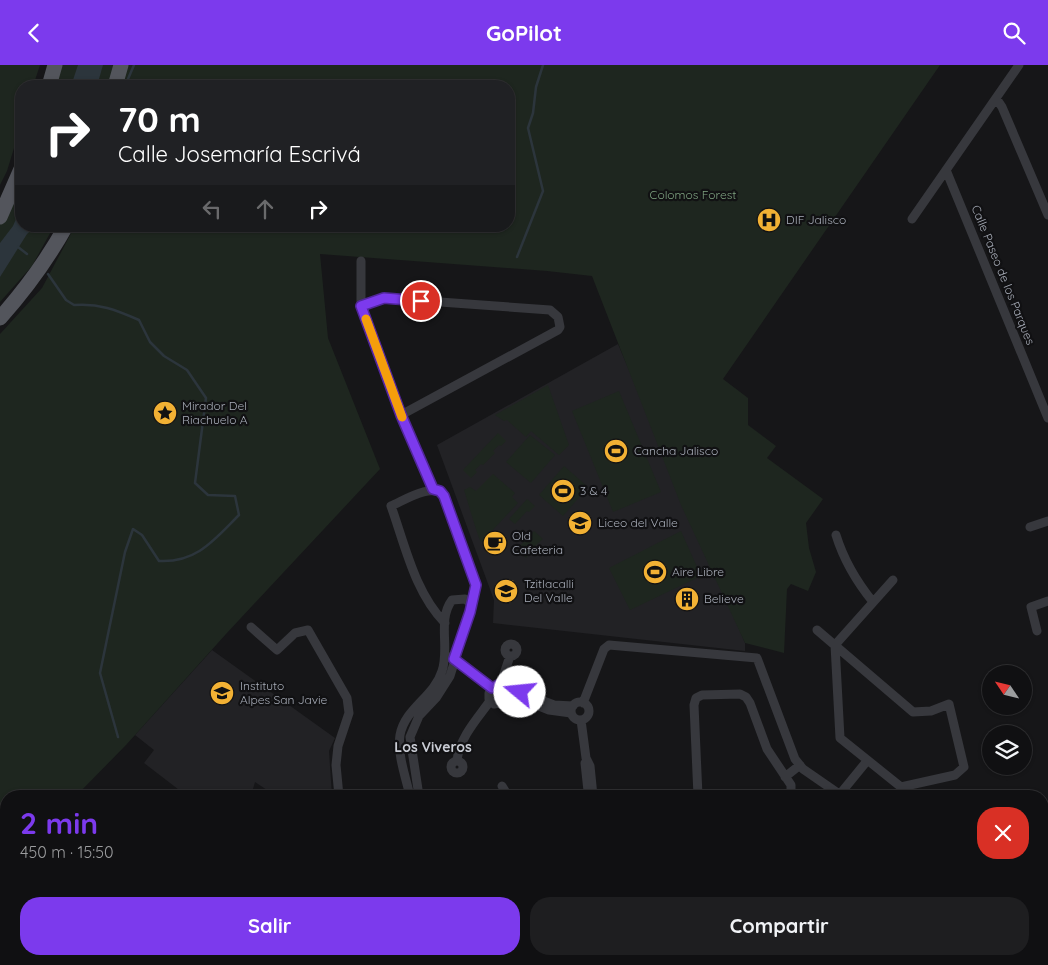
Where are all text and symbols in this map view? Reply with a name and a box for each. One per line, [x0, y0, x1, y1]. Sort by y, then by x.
icon: back [20, 19, 48, 47]
text: GoPilot [486, 19, 562, 47]
icon: search [1000, 19, 1028, 47]
text: 70 m [118, 97, 201, 141]
icon: right [35, 100, 100, 165]
text: Calle Josemaría Escrivá [118, 140, 361, 168]
park label: Colomos Forest [650, 187, 736, 202]
icon: left [198, 195, 226, 223]
icon: ahead [251, 195, 279, 223]
icon: right [304, 195, 332, 223]
street label: Calle Paseo de los Parques [969, 203, 1039, 347]
hospital icon: DIF Jalisco [756, 207, 782, 233]
place label: DIF Jalisco [786, 212, 846, 227]
pin [400, 280, 442, 322]
icon: arrive [407, 287, 435, 315]
place label: Mirador Del Riachuelo A [182, 398, 248, 427]
place icon: Mirador Del Riachuelo A [152, 400, 178, 426]
sports icon: Cancha Jalisco [603, 438, 629, 464]
place label: Cancha Jalisco [634, 443, 718, 458]
sports icon: 3 & 4 [550, 478, 576, 504]
place label: 3 & 4 [580, 483, 607, 498]
school or university icon: Liceo del Valle [567, 510, 593, 536]
place label: Liceo del Valle [598, 515, 678, 530]
place label: Old Cafeteria [512, 528, 563, 557]
cafe icon: Old Cafeteria [482, 530, 508, 556]
sports icon: Aire Libre [642, 559, 668, 585]
place label: Aire Libre [672, 564, 724, 579]
place label: Tzitlacalli Del Valle [524, 576, 574, 605]
school or university icon: Tzitlacalli Del Valle [493, 578, 519, 604]
building icon: Believe [674, 586, 700, 612]
place label: Believe [704, 591, 744, 606]
position arrow [493, 665, 545, 717]
north arrow [982, 665, 1032, 715]
map controls [982, 665, 1032, 775]
place label: Instituto Alpes San Javie [240, 678, 328, 707]
school or university icon: Instituto Alpes San Javie [209, 680, 235, 706]
button: layers [982, 725, 1032, 775]
district label: Los Viveros [394, 738, 472, 756]
text: 2 min [20, 804, 98, 842]
button: close [977, 807, 1029, 859]
text: 450 m · 15:50 [20, 842, 113, 862]
button: Salir [20, 897, 520, 955]
button: Compartir [530, 897, 1029, 955]

